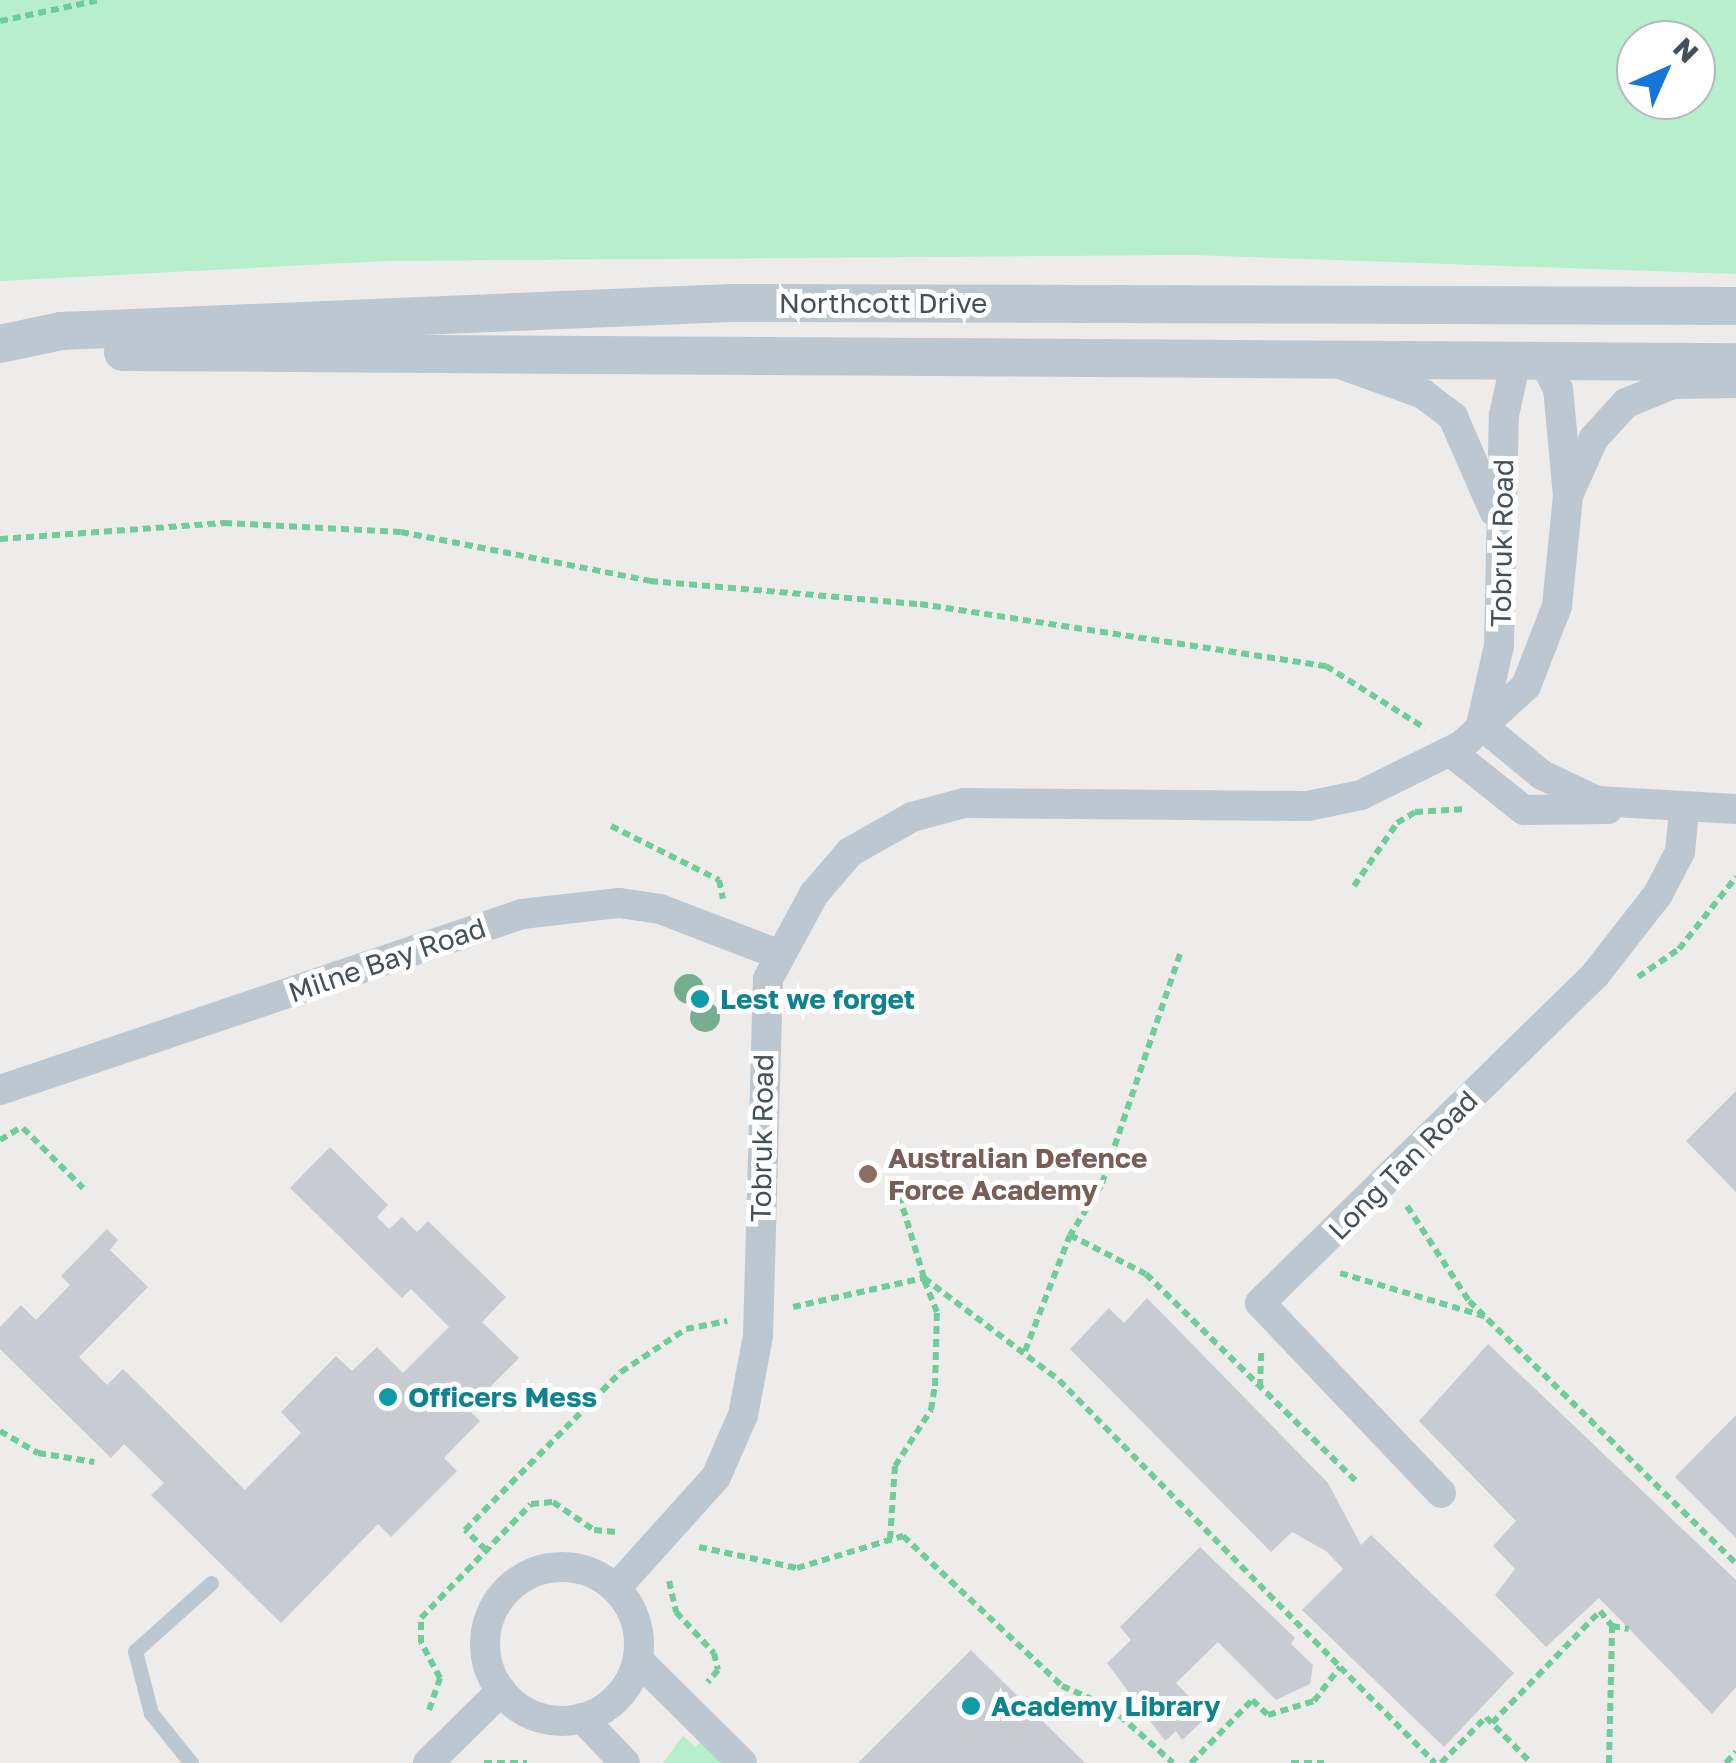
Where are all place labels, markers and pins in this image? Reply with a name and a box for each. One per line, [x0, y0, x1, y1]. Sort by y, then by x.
place label: Lest we forget [720, 982, 915, 1016]
marker: Lest we forget [689, 988, 711, 1010]
place label: Australian Defence Force Academy [888, 1141, 1147, 1207]
marker: Australian Defence Force Academy [857, 1163, 879, 1185]
place label: Officers Mess [408, 1380, 597, 1414]
marker: Officers Mess [377, 1386, 399, 1408]
place label: Academy Library [991, 1689, 1221, 1723]
marker: Academy Library [960, 1695, 982, 1717]

